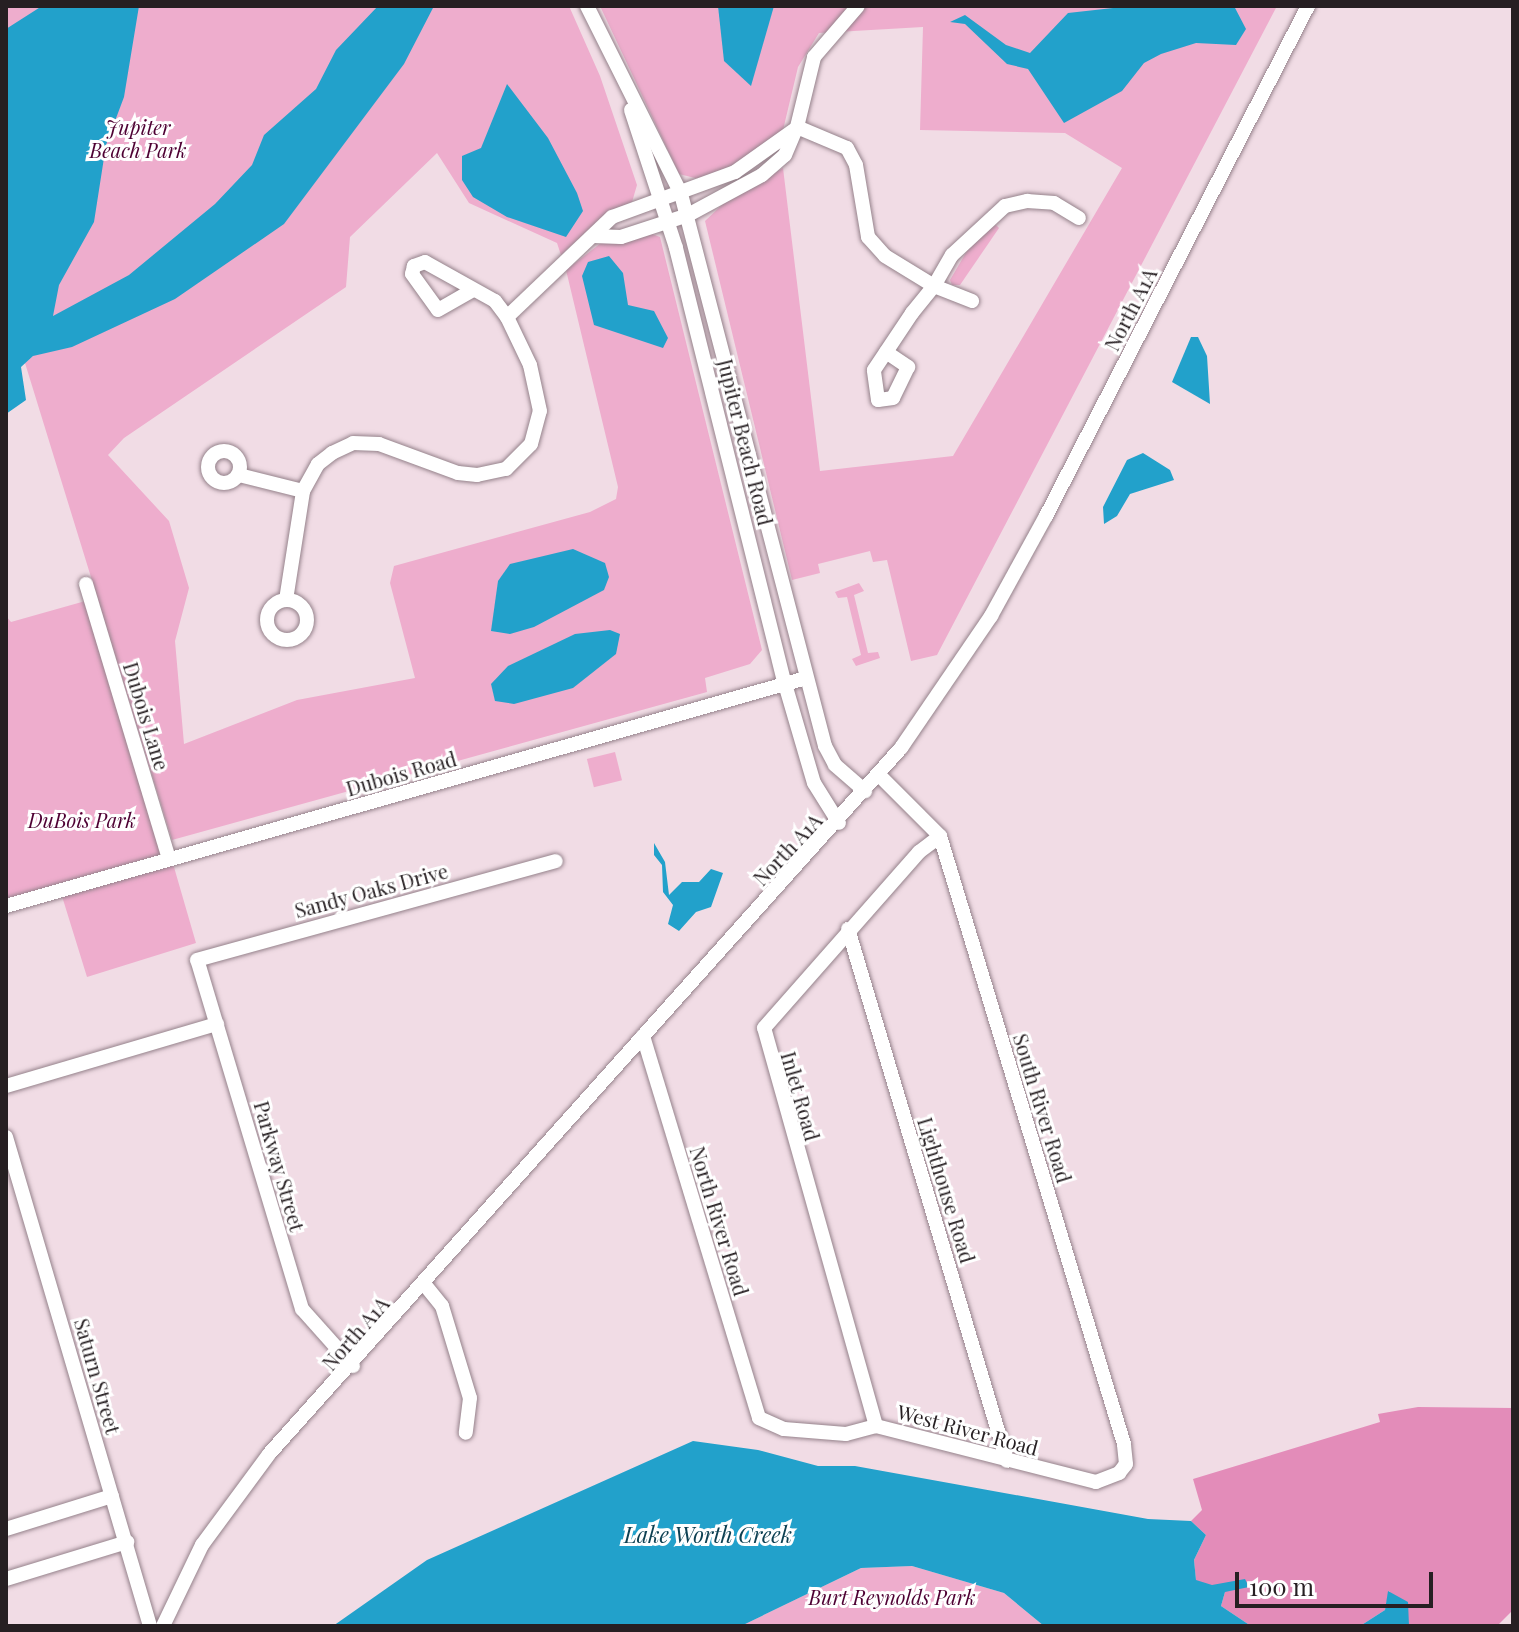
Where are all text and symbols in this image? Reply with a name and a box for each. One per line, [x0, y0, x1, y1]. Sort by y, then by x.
park label: Jupiter Beach Park [90, 115, 186, 162]
street label: North A1A [1099, 263, 1161, 355]
street label: Jupiter Beach Road [714, 356, 778, 528]
street label: Dubois Lane [119, 659, 175, 773]
street label: Dubois Road [343, 746, 459, 800]
park label: DuBois Park [28, 807, 136, 831]
street label: North A1A [748, 808, 826, 890]
street label: Sandy Oaks Drive [292, 858, 450, 922]
street label: South River Road [1009, 1030, 1077, 1186]
street label: Inlet Road [777, 1049, 825, 1143]
street label: Parkway Street [250, 1098, 310, 1234]
street label: Lighthouse Road [913, 1114, 981, 1266]
street label: North River Road [686, 1143, 754, 1299]
street label: North A1A [316, 1291, 394, 1375]
street label: Saturn Street [70, 1316, 126, 1436]
street label: West River Road [894, 1399, 1042, 1459]
water label: Lake Worth Creek [624, 1522, 792, 1548]
scale bar [1239, 1556, 1437, 1606]
text: 100 m [1249, 1570, 1314, 1602]
park label: Burt Reynolds Park [808, 1584, 976, 1608]

